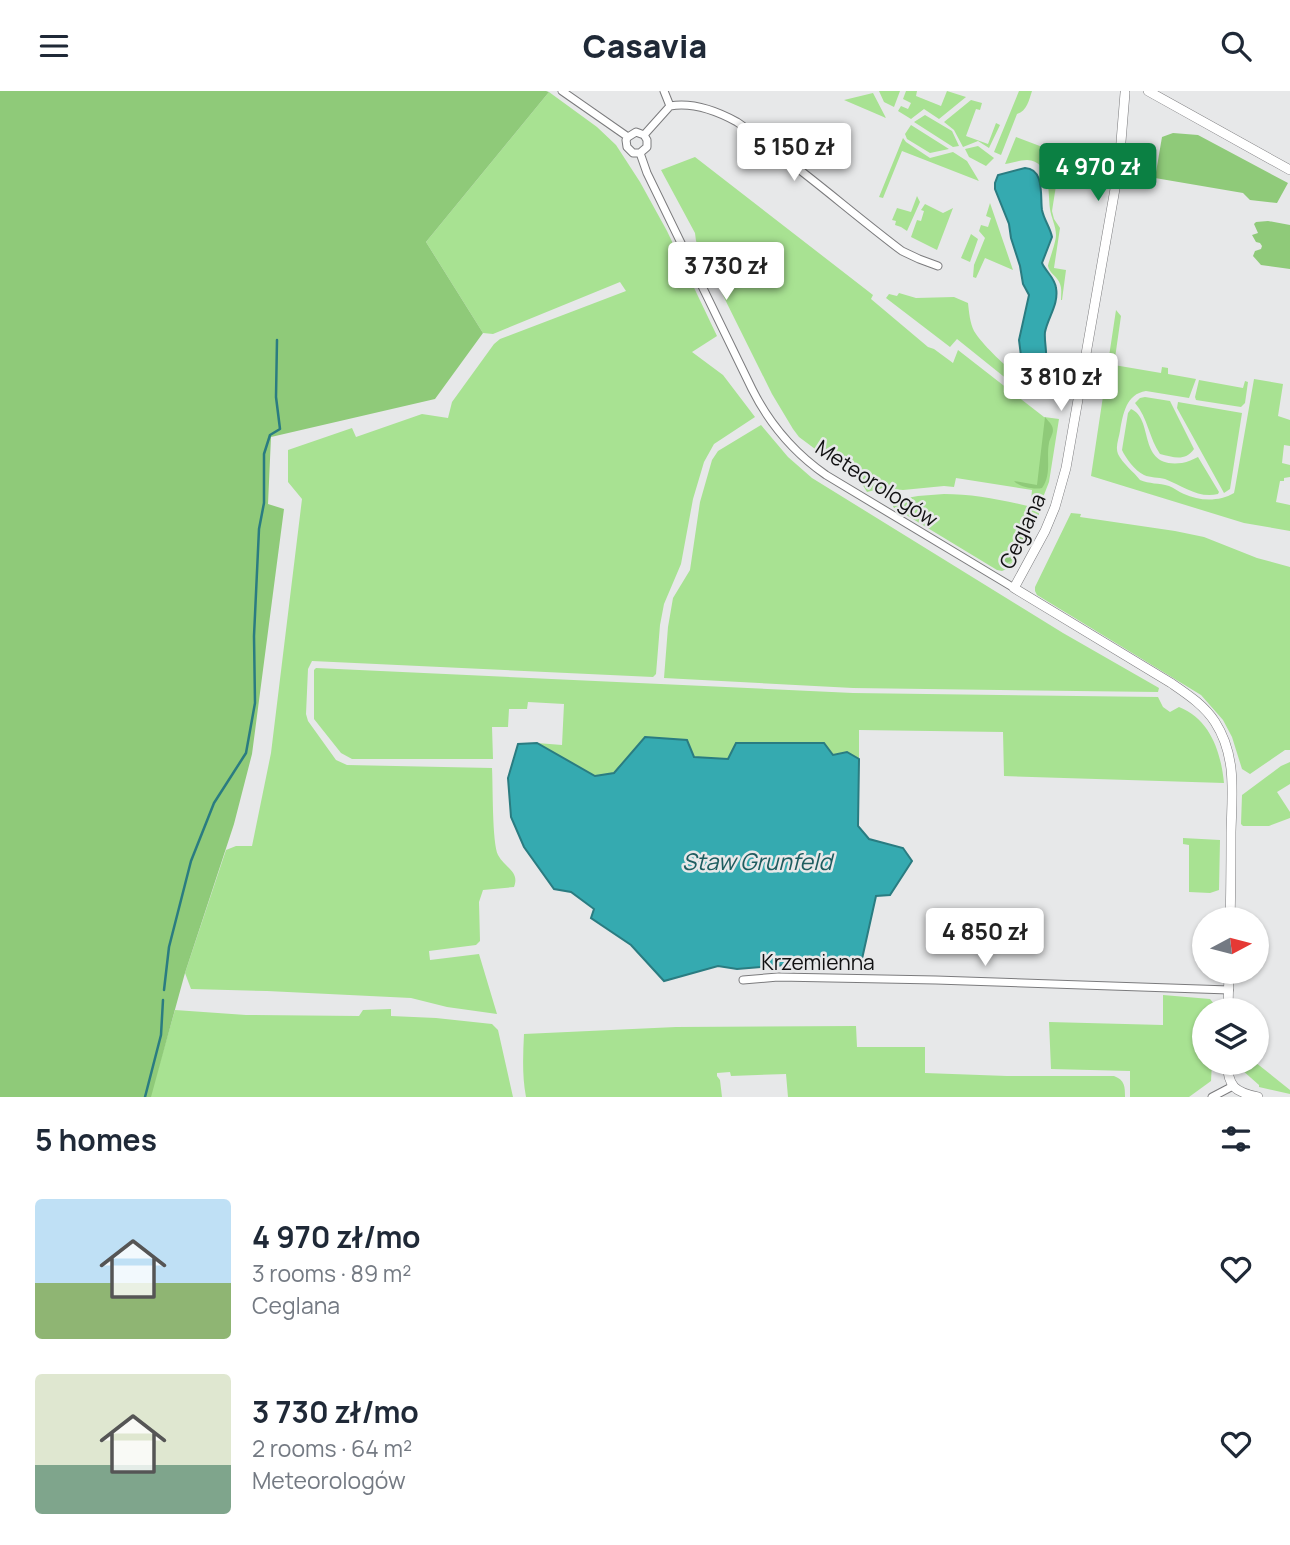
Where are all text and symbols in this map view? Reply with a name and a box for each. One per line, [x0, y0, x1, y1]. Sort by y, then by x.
text: Casavia [583, 24, 707, 68]
icon: menu [35, 27, 73, 65]
icon: search [1217, 27, 1255, 65]
pin: 5 150 zł [722, 123, 866, 183]
text: 5 150 zł [753, 130, 835, 162]
pin: 4 970 zł [1026, 143, 1170, 203]
text: 4 970 zł [1055, 150, 1141, 182]
pin: 3 730 zł [654, 243, 798, 302]
text: 3 730 zł [684, 249, 768, 281]
pin: 3 810 zł [989, 353, 1133, 413]
text: 3 810 zł [1020, 360, 1102, 392]
street label: Meteorologów [811, 433, 943, 533]
street label: Ceglana [992, 489, 1052, 573]
water label: Staw Grunfeld [682, 845, 835, 877]
north arrow [1192, 907, 1269, 983]
map controls [1192, 907, 1269, 1075]
pin: 4 850 zł [913, 909, 1057, 968]
text: 4 850 zł [942, 915, 1028, 947]
street label: Krzemienna [761, 948, 875, 976]
button: layers [1192, 998, 1269, 1075]
text: 5 homes [35, 1119, 157, 1160]
icon: filters [1217, 1120, 1255, 1158]
text: 4 970 zł/mo [252, 1216, 421, 1257]
icon: home [91, 1227, 175, 1311]
icon: heart [1217, 1250, 1255, 1288]
text: 3 rooms · 89 m² [252, 1257, 412, 1289]
text: Ceglana [252, 1289, 340, 1321]
text: 3 730 zł/mo [252, 1391, 419, 1432]
icon: home [91, 1402, 175, 1486]
icon: heart [1217, 1425, 1255, 1463]
text: 2 rooms · 64 m² [252, 1432, 412, 1464]
text: Meteorologów [252, 1464, 406, 1496]

